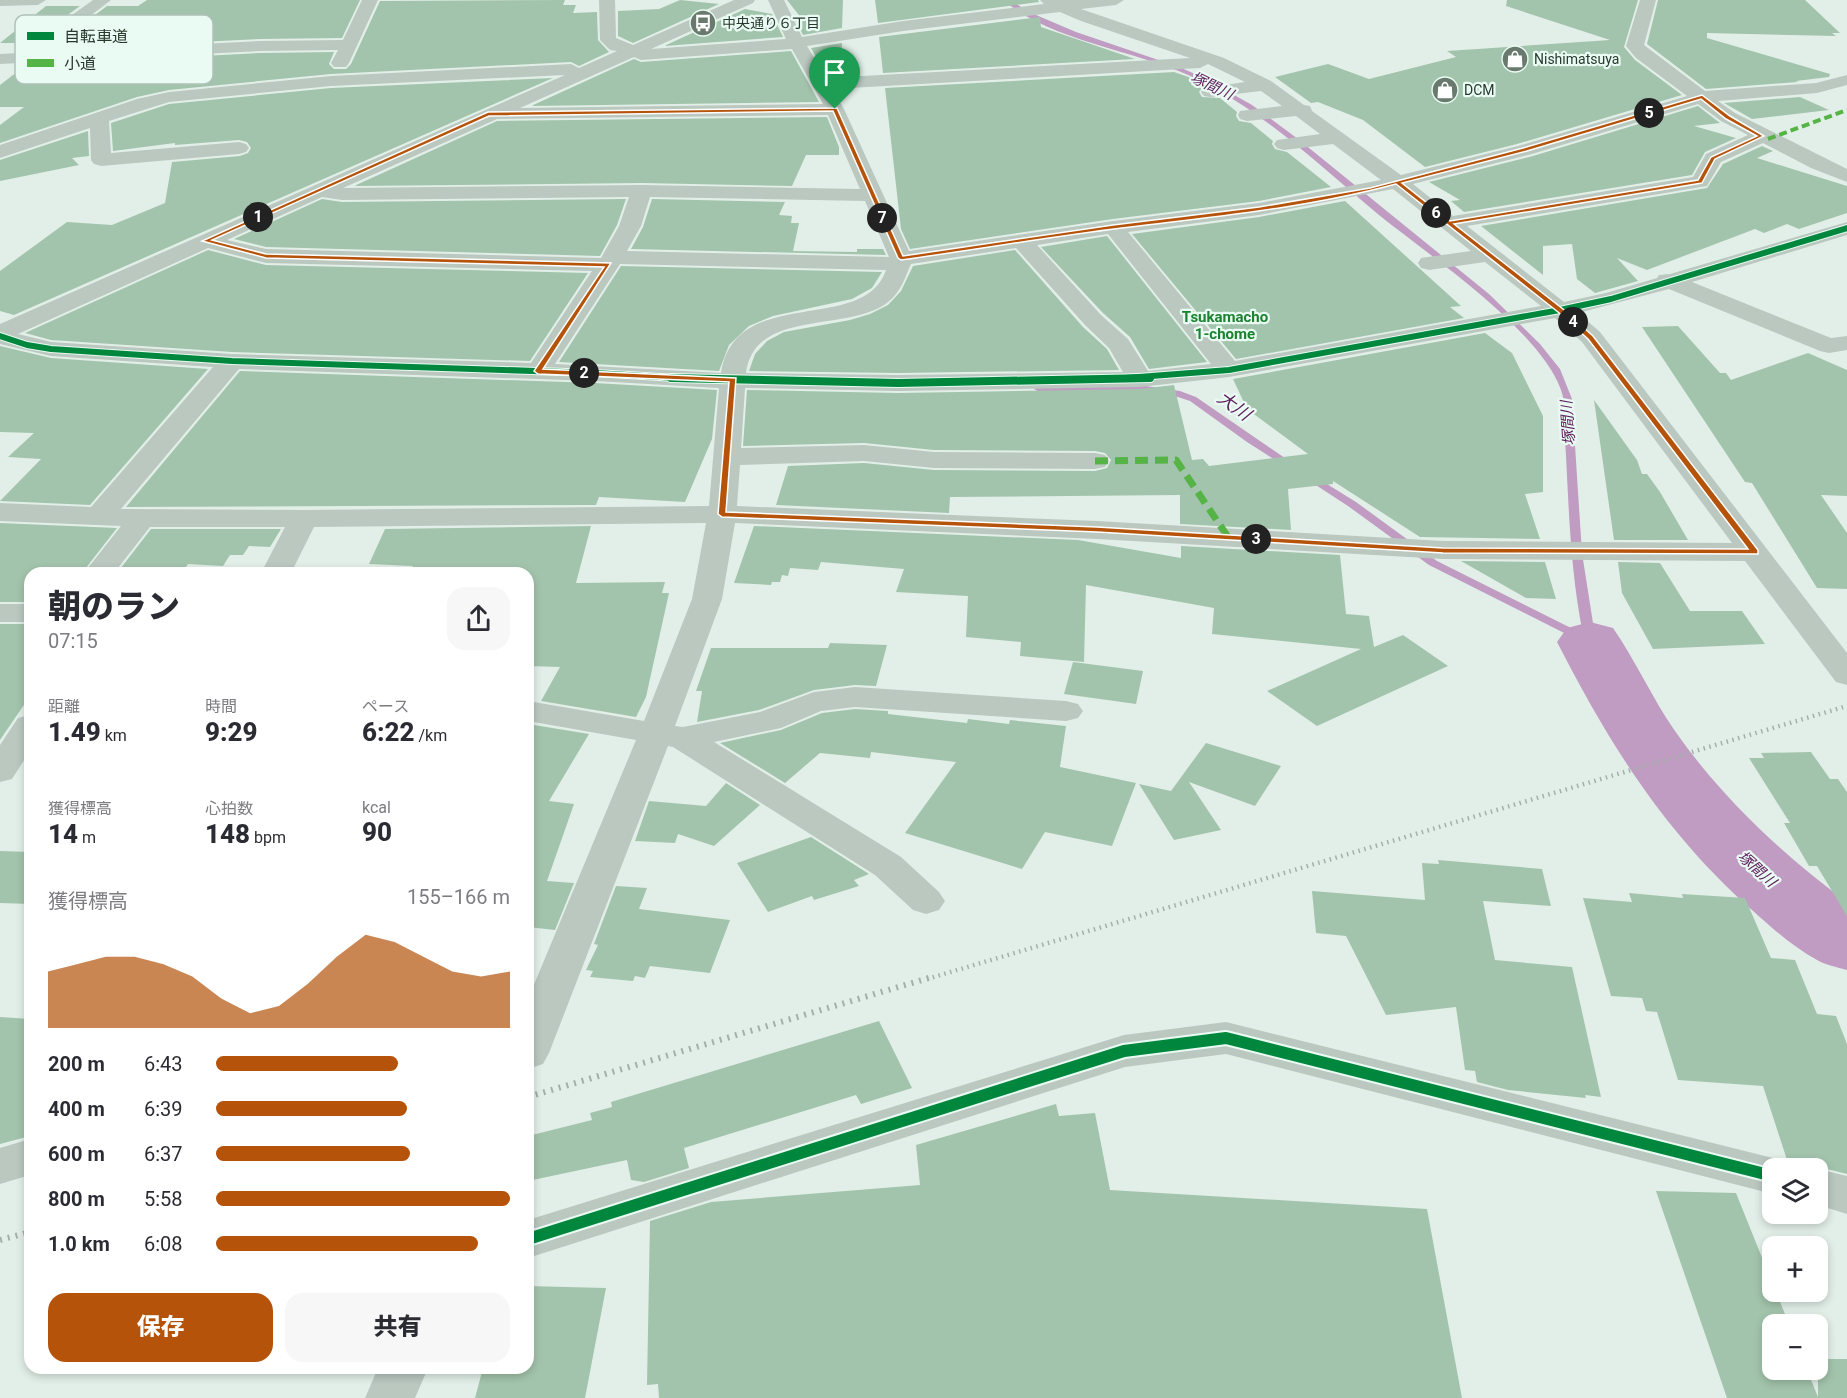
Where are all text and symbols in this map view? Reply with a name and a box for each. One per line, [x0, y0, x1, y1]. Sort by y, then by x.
bus stop icon: 中央通り６丁目 [688, 8, 718, 38]
legend [15, 15, 213, 84]
place label: 中央通り６丁目 [722, 15, 820, 31]
text: 自転車道 [64, 27, 128, 46]
shop icon: Nishimatsuya [1500, 44, 1530, 74]
pin [809, 47, 860, 109]
place label: Nishimatsuya [1534, 51, 1619, 67]
text: 小道 [64, 54, 96, 73]
icon: arrive [818, 56, 851, 89]
water label: 塚間川 [1188, 68, 1238, 105]
shop icon: DCM [1430, 75, 1460, 105]
place label: DCM [1464, 82, 1495, 98]
pin: 5 [1634, 98, 1664, 128]
text: 5 [1644, 103, 1654, 122]
pin: 6 [1421, 198, 1451, 228]
pin: 1 [243, 202, 273, 232]
pin: 7 [867, 203, 897, 233]
text: 6 [1431, 203, 1441, 222]
text: 1 [253, 207, 263, 226]
text: 7 [877, 208, 887, 227]
pin: 4 [1558, 307, 1588, 337]
district label: Tsukamacho 1-chome [1182, 308, 1268, 343]
text: 4 [1568, 312, 1578, 331]
pin: 2 [569, 358, 599, 388]
text: 2 [579, 363, 589, 382]
water label: 大川 [1214, 387, 1257, 426]
water label: 塚間川 [1557, 398, 1579, 446]
pin: 3 [1241, 524, 1271, 554]
text: 3 [1251, 529, 1261, 548]
text: 朝のラン [48, 587, 180, 626]
button: share [447, 587, 510, 650]
text: 07:15 [48, 629, 98, 653]
text: 距離 [48, 697, 80, 716]
text: 時間 [205, 697, 237, 716]
text: ペース [362, 697, 409, 716]
text: 1.49 [48, 717, 101, 747]
text: 9:29 [205, 717, 258, 747]
text: 6:22 [362, 717, 415, 747]
text: km [101, 726, 127, 745]
text: /km [415, 726, 447, 745]
text: kcal [362, 798, 391, 817]
text: 獲得標高 [48, 799, 112, 818]
text: 心拍数 [205, 799, 253, 818]
text: 90 [362, 817, 392, 847]
text: 14 [48, 819, 78, 849]
text: 148 [205, 819, 250, 849]
text: m [78, 828, 96, 847]
text: bpm [250, 828, 286, 847]
water label: 塚間川 [1734, 847, 1781, 892]
text: 155–166 m [407, 885, 510, 909]
text: 獲得標高 [48, 889, 128, 913]
text: 200 m [48, 1052, 105, 1076]
text: 6:43 [144, 1052, 183, 1076]
text: 400 m [48, 1097, 105, 1121]
text: 6:39 [144, 1097, 183, 1121]
text: 600 m [48, 1142, 105, 1166]
text: 6:37 [144, 1142, 183, 1166]
map controls [1762, 1158, 1828, 1380]
button: layers [1762, 1158, 1828, 1224]
text: 800 m [48, 1187, 105, 1211]
text: 5:58 [144, 1187, 183, 1211]
text: 1.0 km [48, 1232, 110, 1256]
text: 6:08 [144, 1232, 183, 1256]
button: + [1762, 1236, 1828, 1302]
button: 保存 [48, 1293, 273, 1362]
button: 共有 [285, 1293, 510, 1362]
button: − [1762, 1314, 1828, 1380]

